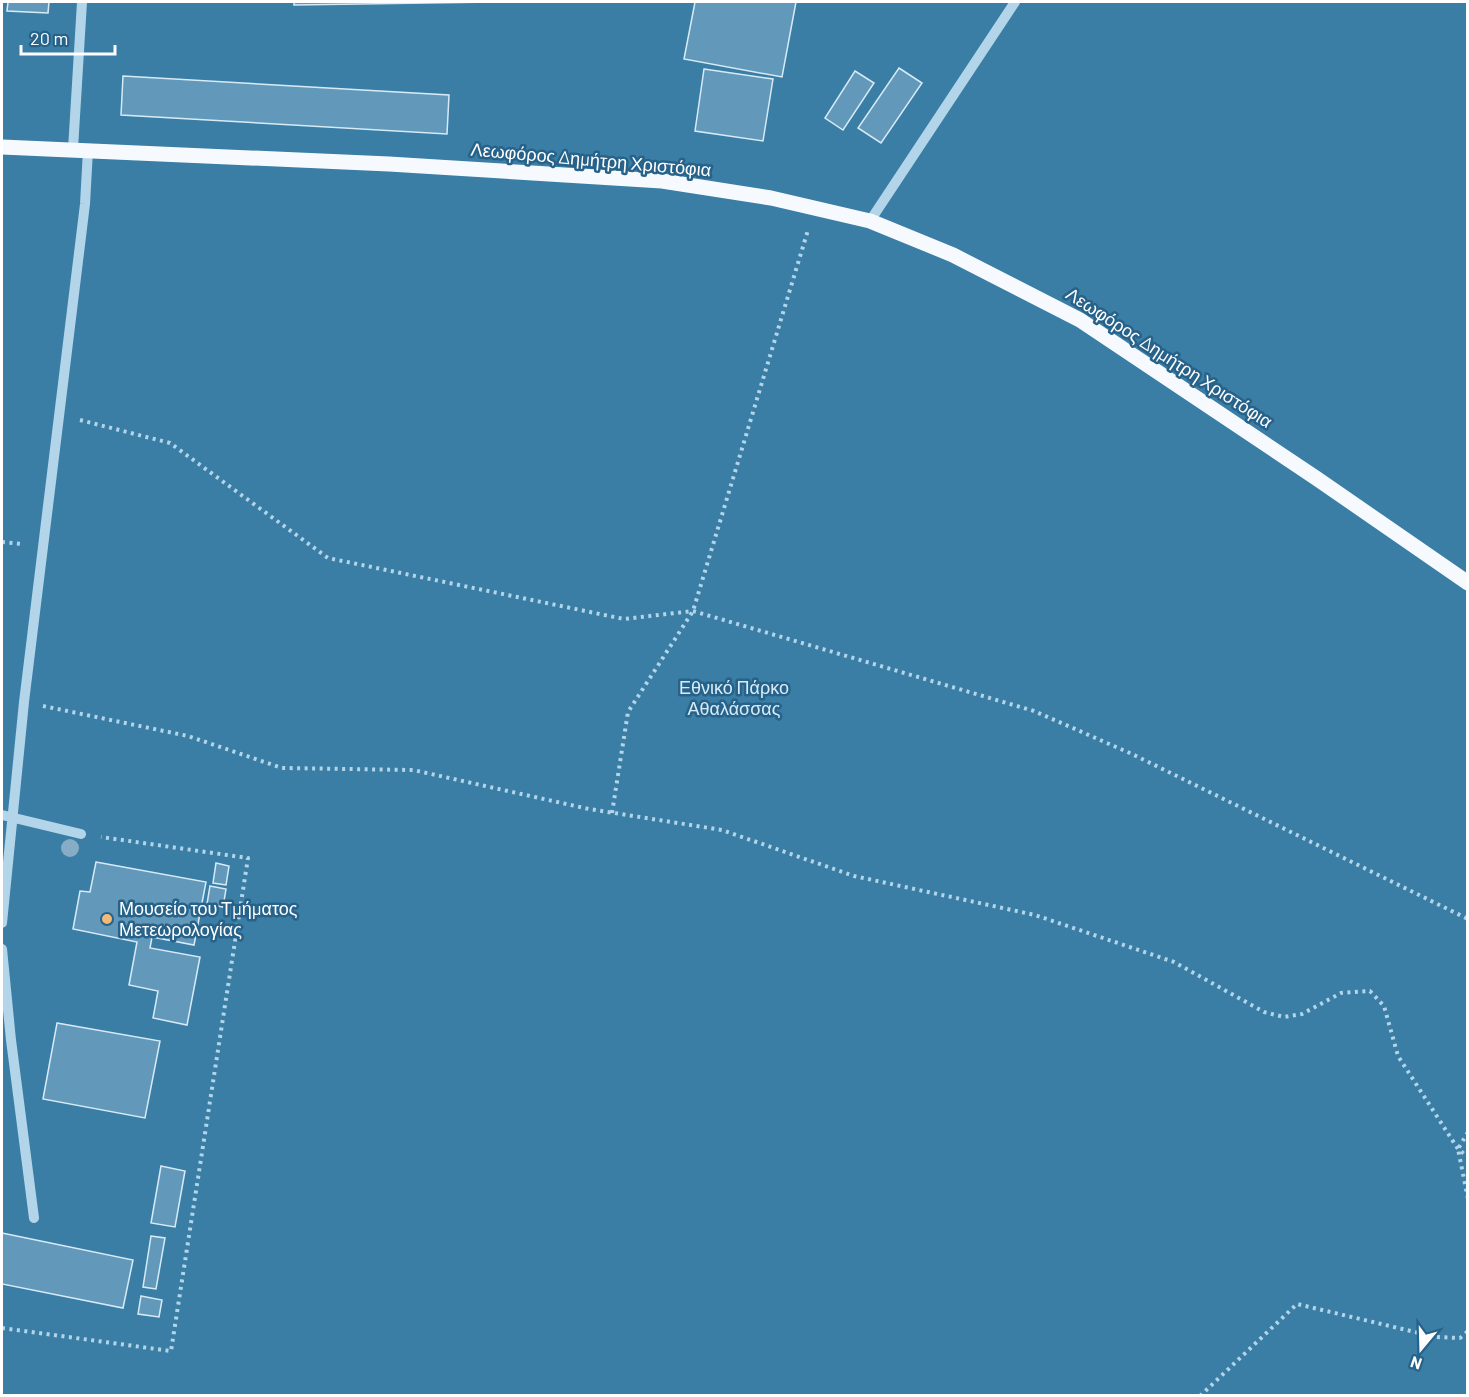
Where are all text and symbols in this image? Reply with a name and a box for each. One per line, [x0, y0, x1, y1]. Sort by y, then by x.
scale bar [21, 18, 116, 56]
text: 20 m [30, 27, 68, 49]
street label: Λεωφόρος Δημήτρη Χριστόφια [470, 138, 712, 180]
street label: Λεωφόρος Δημήτρη Χριστόφια [1062, 282, 1277, 432]
park label: Εθνικό Πάρκο Αθαλάσσας [679, 676, 789, 719]
place label: Μουσείο του Τμήματος Μετεωρολογίας [119, 897, 298, 940]
marker: Μουσείο του Τμήματος Μετεωρολογίας [100, 912, 114, 926]
north arrow [1391, 1319, 1451, 1379]
text: N [1408, 1353, 1424, 1374]

